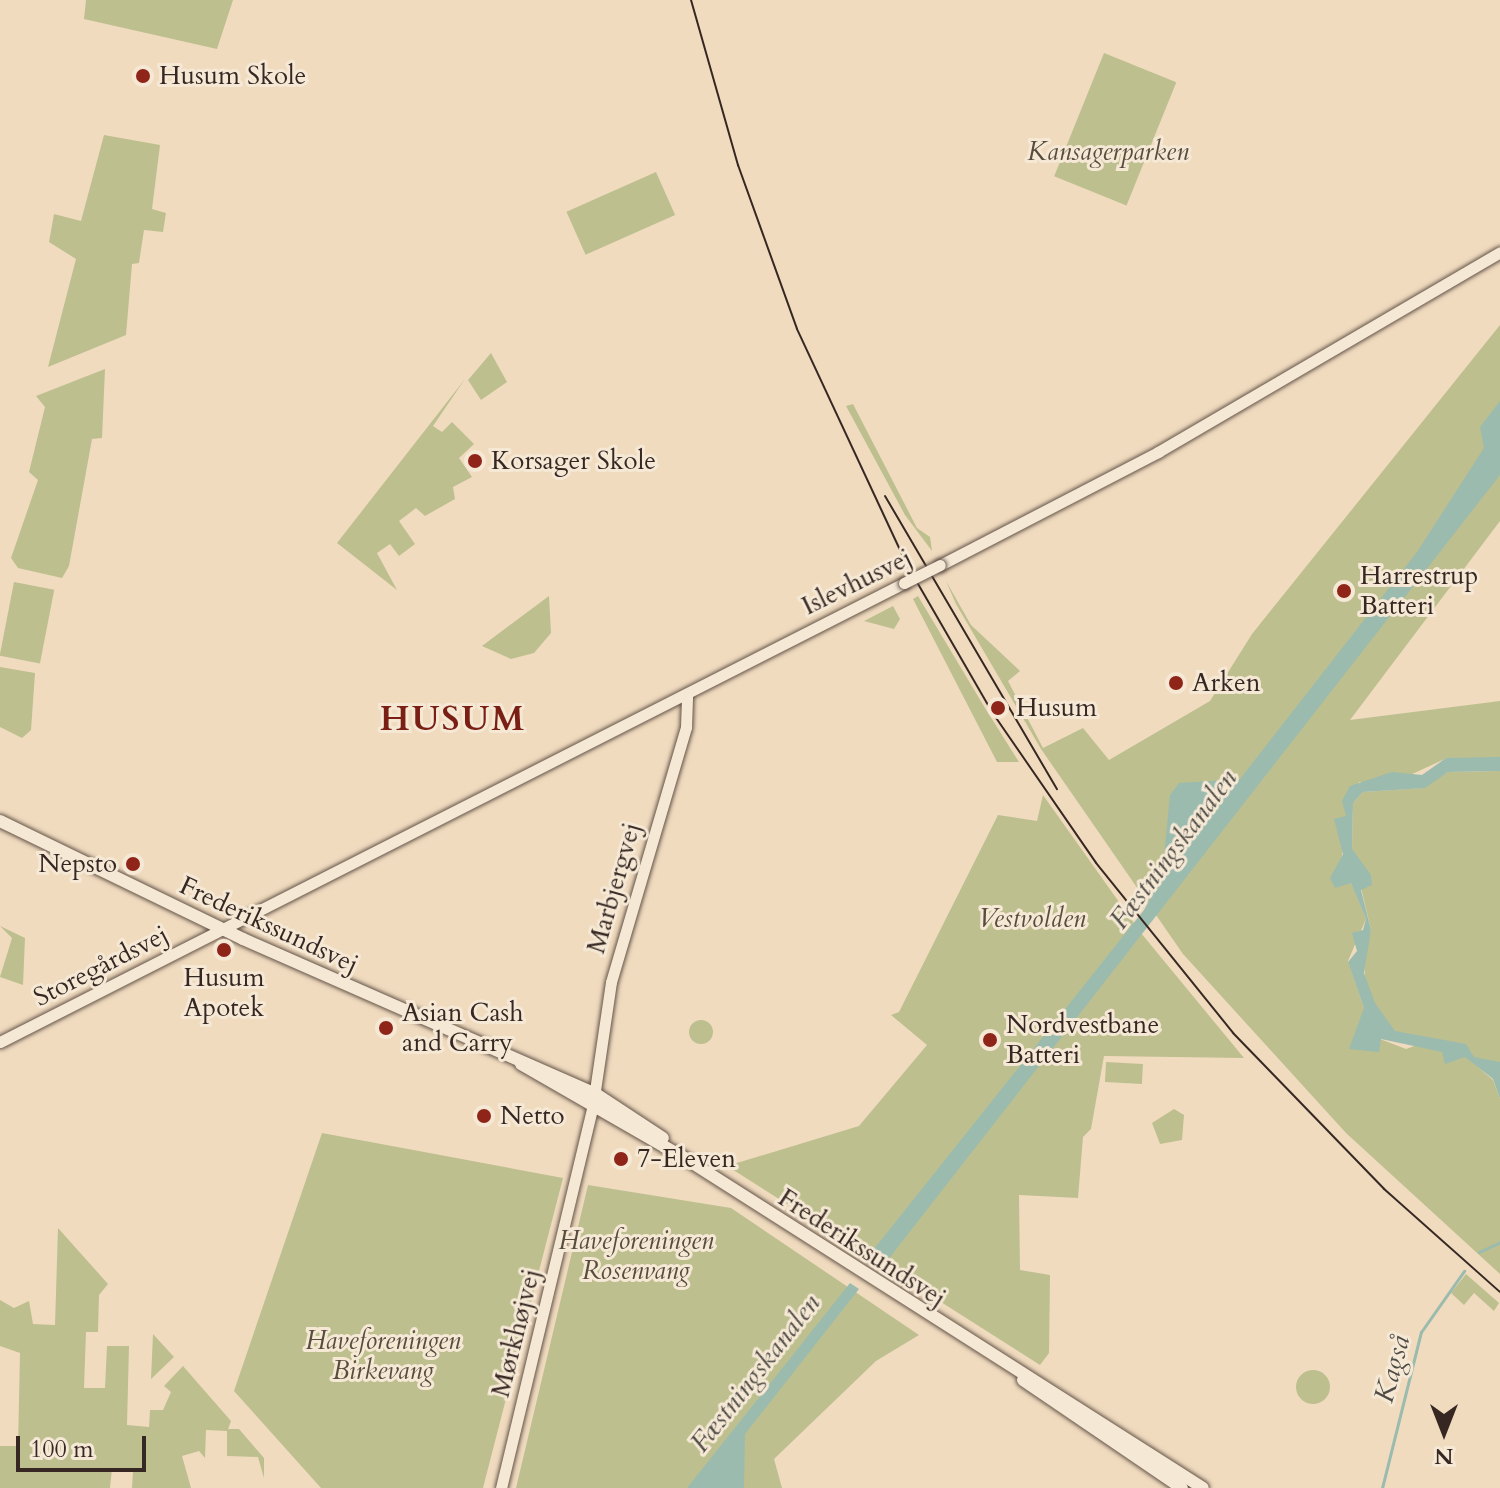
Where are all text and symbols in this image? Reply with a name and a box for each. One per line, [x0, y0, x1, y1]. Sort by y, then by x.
place label: Husum Skole [159, 60, 306, 92]
marker: Husum Skole [134, 67, 152, 85]
park label: Kansagerparken [1027, 136, 1189, 168]
place label: Korsager Skole [491, 445, 656, 477]
marker: Korsager Skole [466, 452, 484, 470]
street label: Islevhusvej [797, 542, 917, 622]
place label: Harrestrup Batteri [1360, 560, 1478, 622]
marker: Harrestrup Batteri [1335, 582, 1353, 600]
place label: Arken [1192, 667, 1260, 699]
marker: Arken [1167, 674, 1185, 692]
place label: Husum [1016, 692, 1097, 724]
marker: Husum [987, 697, 1009, 719]
district label: HUSUM [380, 700, 526, 740]
water label: Fæstningskanalen [1102, 763, 1244, 935]
street label: Marbjergvej [580, 819, 648, 957]
place label: Nepsto [38, 848, 117, 880]
marker: Nepsto [124, 855, 142, 873]
street label: Frederikssundsvej [175, 870, 363, 980]
park label: Vestvolden [978, 903, 1086, 935]
street label: Storegårdsvej [29, 919, 173, 1013]
marker: Husum Apotek [215, 941, 233, 959]
place label: Husum Apotek [184, 962, 264, 1024]
place label: Asian Cash and Carry [402, 997, 524, 1058]
place label: Nordvestbane Batteri [1006, 1009, 1159, 1070]
marker: Asian Cash and Carry [377, 1019, 395, 1037]
marker: Nordvestbane Batteri [981, 1031, 999, 1049]
place label: Netto [500, 1100, 564, 1132]
marker: Netto [475, 1107, 493, 1125]
place label: 7-Eleven [637, 1143, 736, 1175]
marker: 7-Eleven [612, 1150, 630, 1168]
street label: Frederikssundsvej [772, 1182, 952, 1314]
park label: Haveforeningen Rosenvang [558, 1225, 714, 1286]
street label: Mørkhøjvej [485, 1266, 547, 1400]
water label: Fæstningskanalen [683, 1287, 827, 1459]
park label: Haveforeningen Birkevang [305, 1325, 461, 1386]
water label: Kagså [1367, 1332, 1417, 1406]
north arrow [1404, 1392, 1484, 1472]
scale bar [20, 1420, 150, 1470]
text: 100 m [30, 1433, 94, 1466]
text: N [1434, 1441, 1454, 1471]

